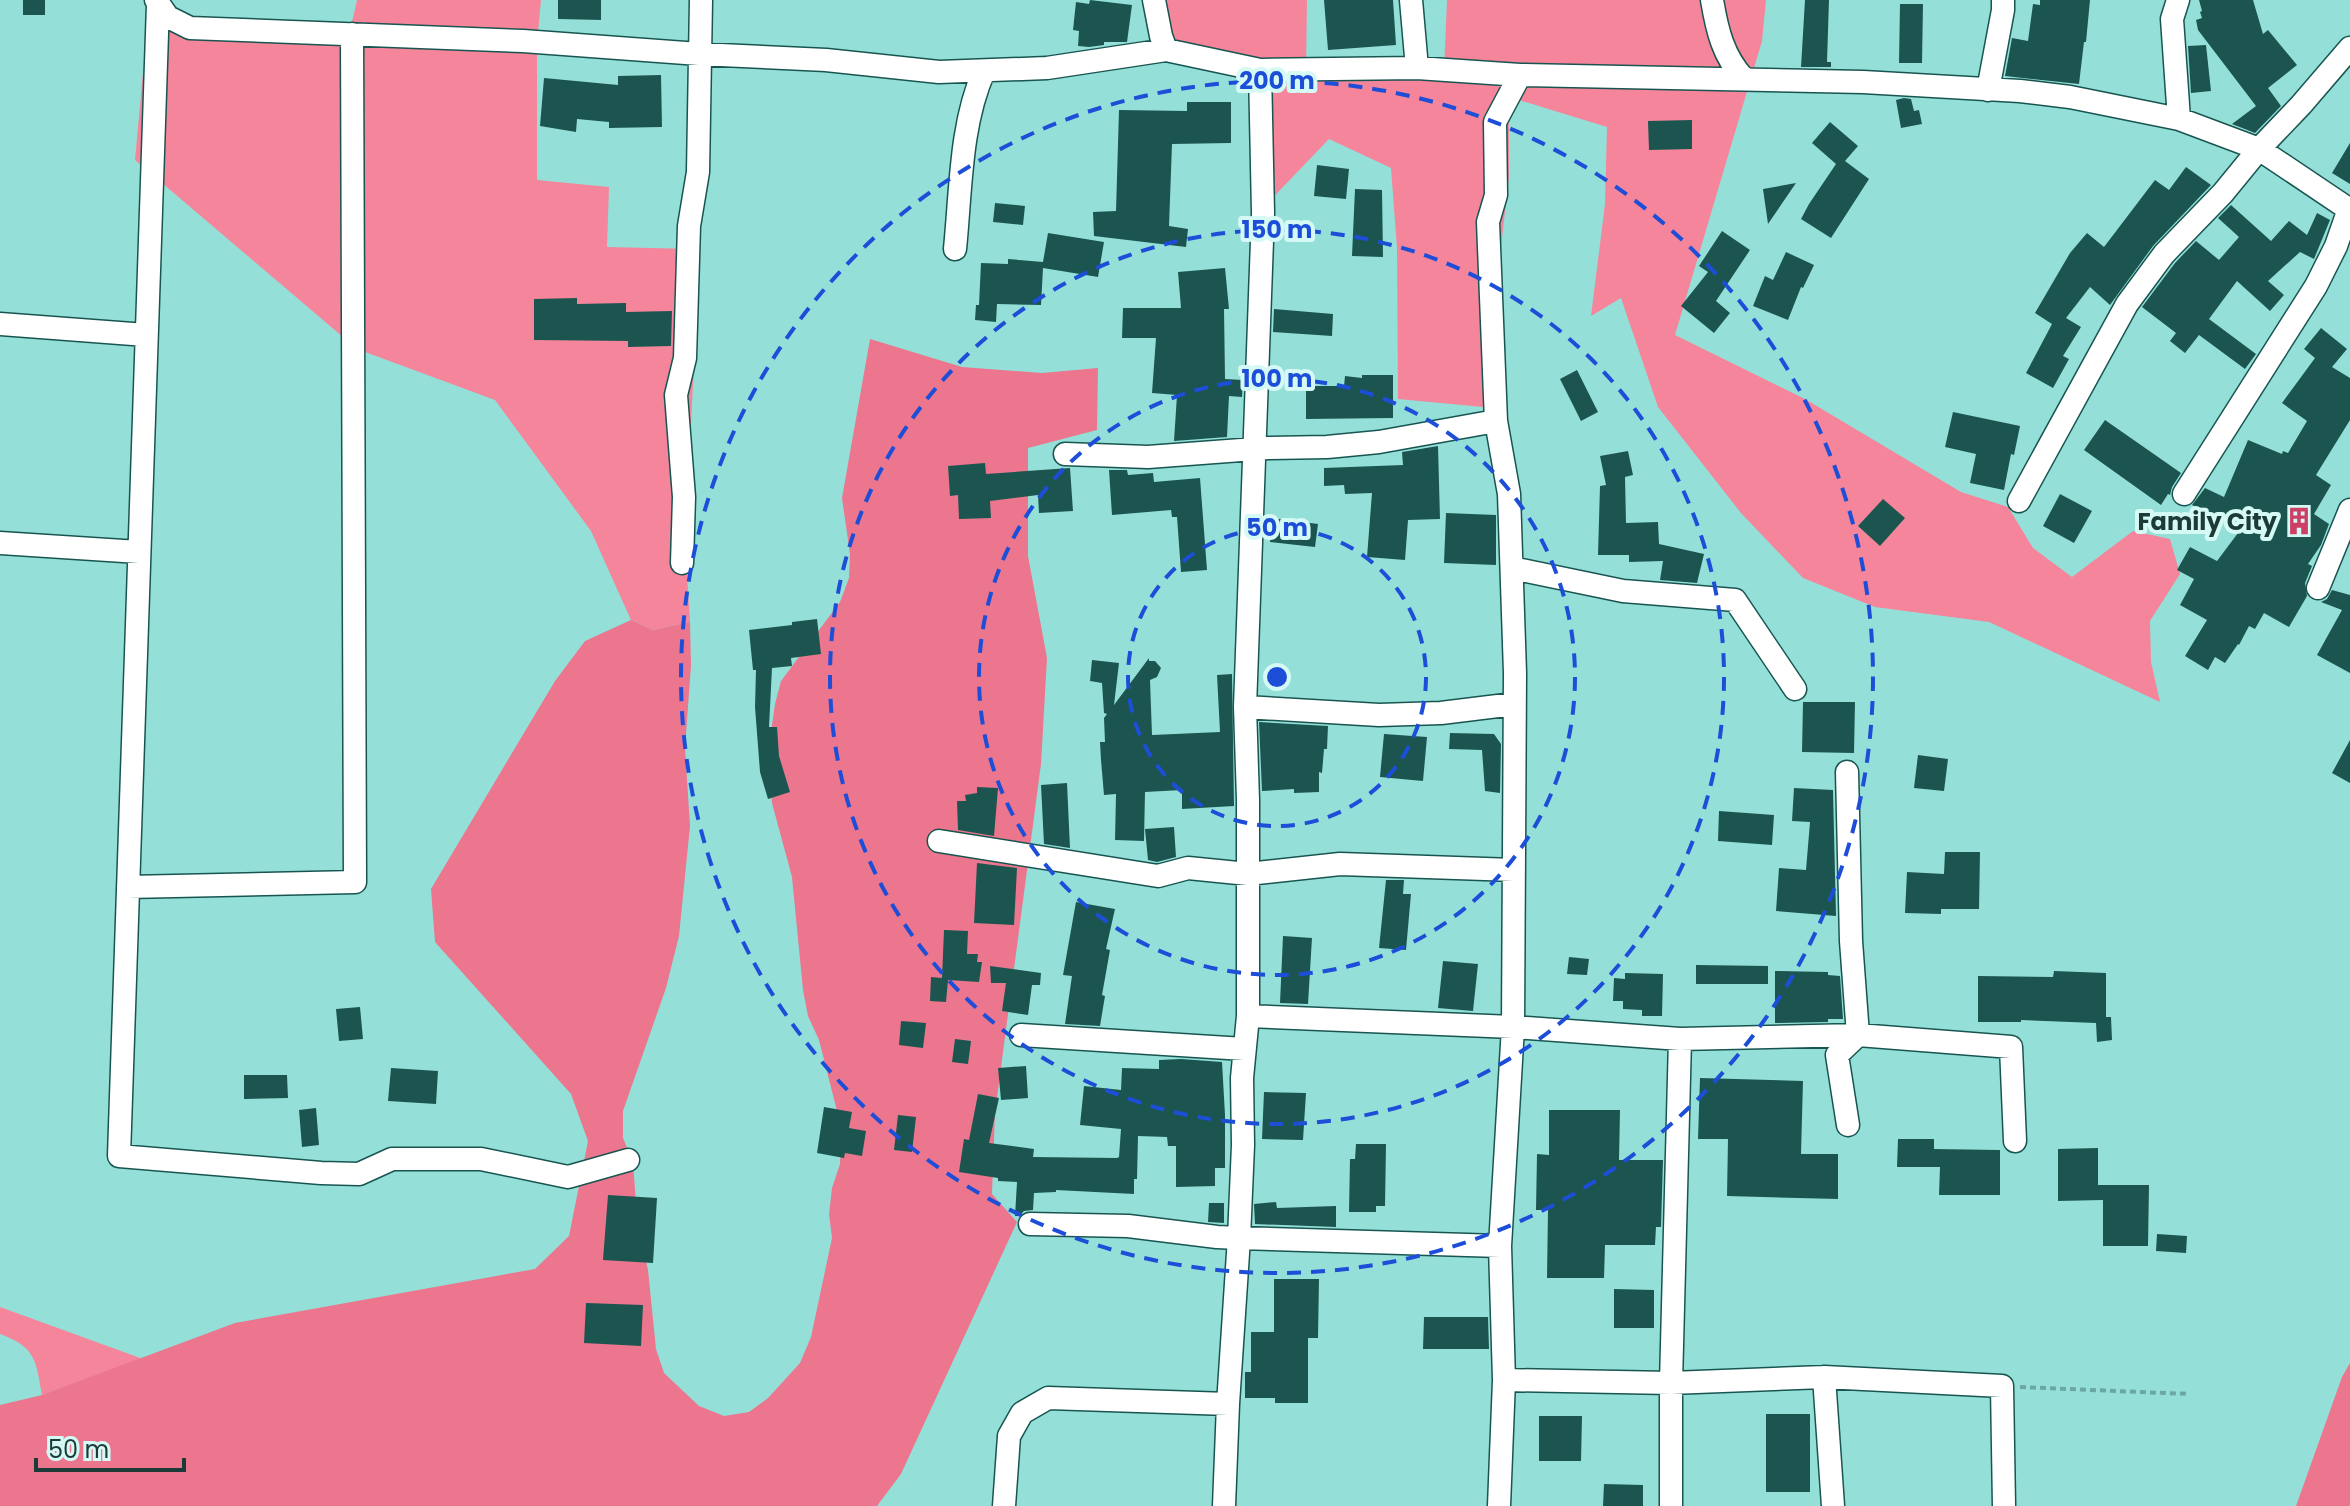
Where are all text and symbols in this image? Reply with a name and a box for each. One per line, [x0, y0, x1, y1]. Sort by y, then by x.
text: 200 m [1239, 64, 1315, 97]
text: 150 m [1242, 213, 1312, 246]
text: 100 m [1242, 362, 1312, 395]
place label: Family City [2137, 505, 2278, 538]
building icon: Family City [2284, 506, 2314, 536]
text: 50 m [1246, 511, 1308, 544]
centre of rings [1263, 663, 1291, 691]
scale bar [36, 1422, 184, 1472]
text: 50 m [48, 1433, 109, 1466]

